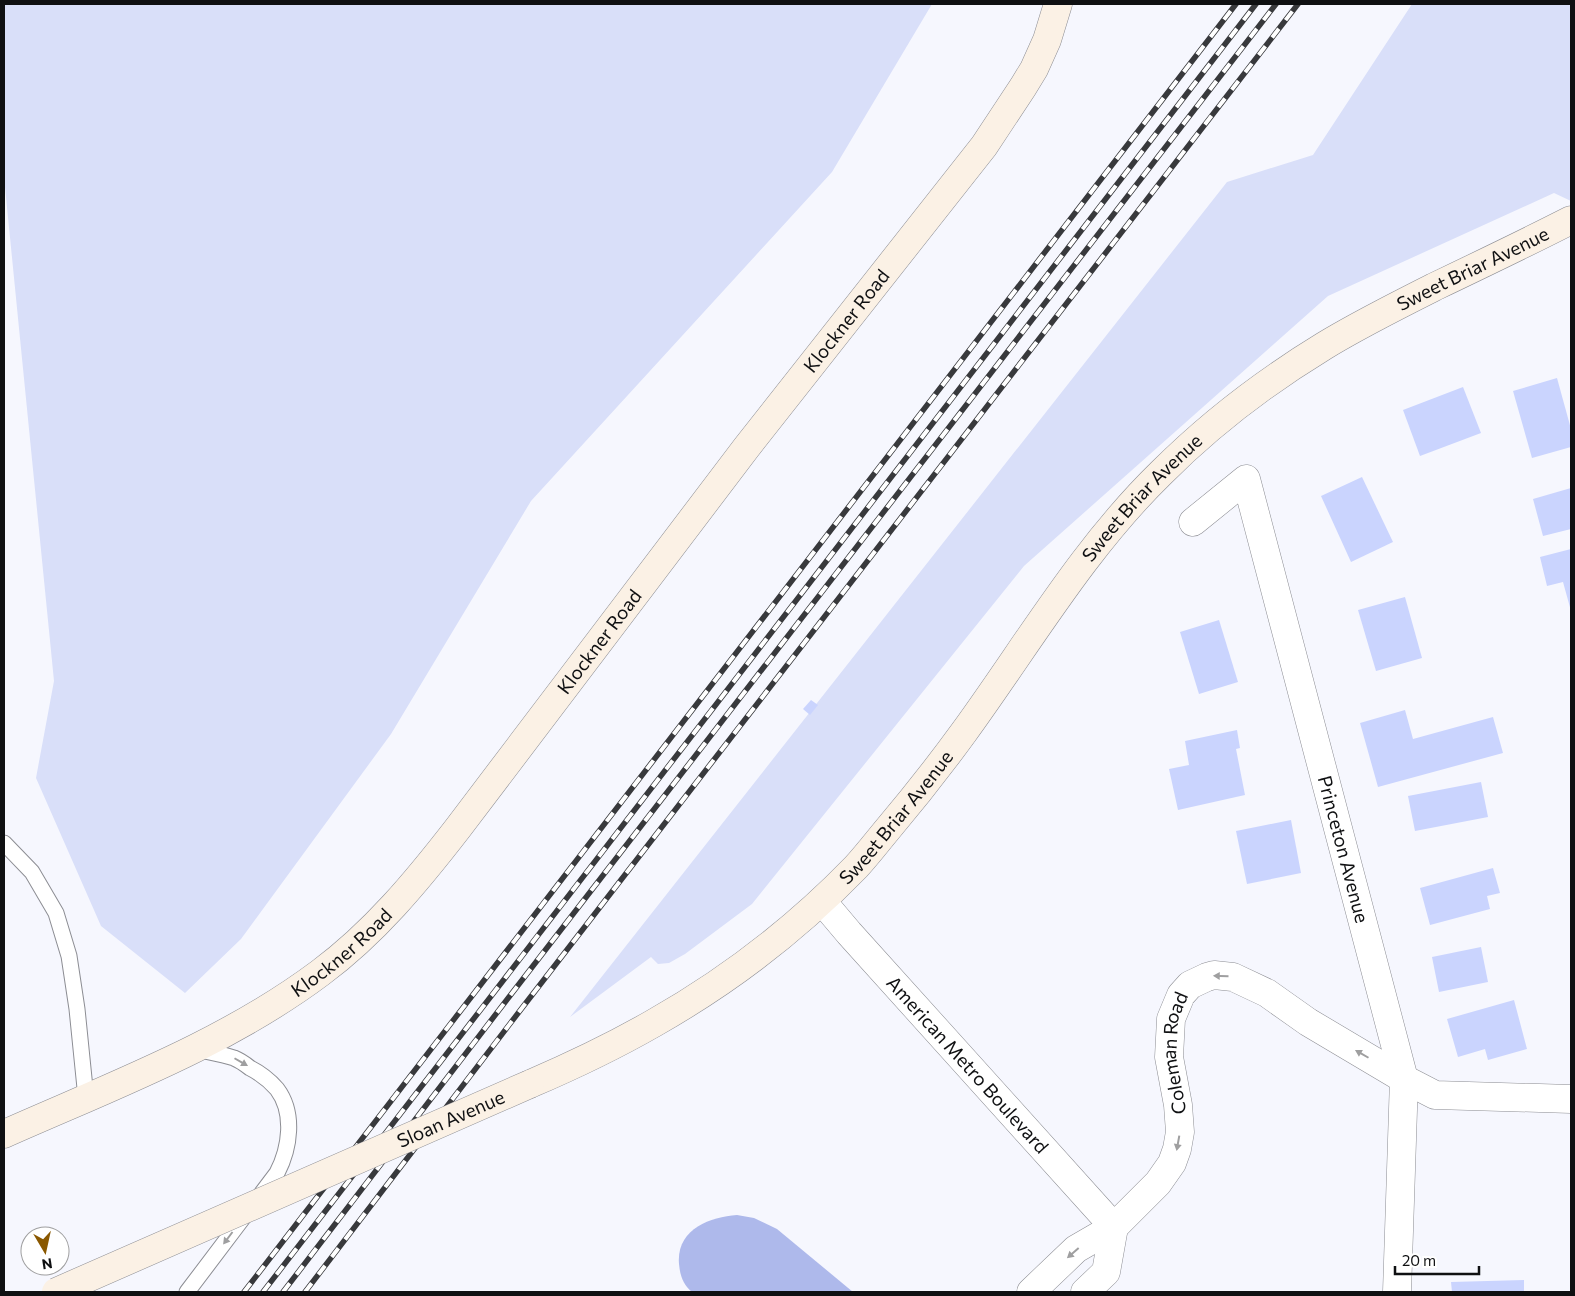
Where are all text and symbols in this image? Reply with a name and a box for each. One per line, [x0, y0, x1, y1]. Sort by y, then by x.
street label: Sweet Briar Avenue [1393, 221, 1552, 315]
street label: Klockner Road [798, 264, 894, 377]
street label: Sweet Briar Avenue [1076, 428, 1206, 566]
street label: Klockner Road [552, 585, 646, 698]
street label: Sweet Briar Avenue [834, 746, 957, 889]
street label: Princeton Avenue [1314, 773, 1374, 925]
street label: Klockner Road [286, 903, 396, 1001]
street label: American Metro Boulevard [882, 971, 1054, 1158]
one-way arrow [1213, 972, 1229, 980]
street label: Coleman Road [1157, 988, 1192, 1115]
one-way arrow [1355, 1050, 1368, 1059]
one-way arrow [235, 1058, 248, 1067]
street label: Sloan Avenue [393, 1085, 508, 1152]
one-way arrow [1174, 1135, 1182, 1150]
north arrow [20, 1226, 70, 1276]
one-way arrow [223, 1232, 233, 1245]
scale bar [1395, 1244, 1479, 1276]
one-way arrow [1067, 1248, 1080, 1259]
text: 20 m [1402, 1251, 1436, 1269]
text: N [41, 1255, 54, 1274]

